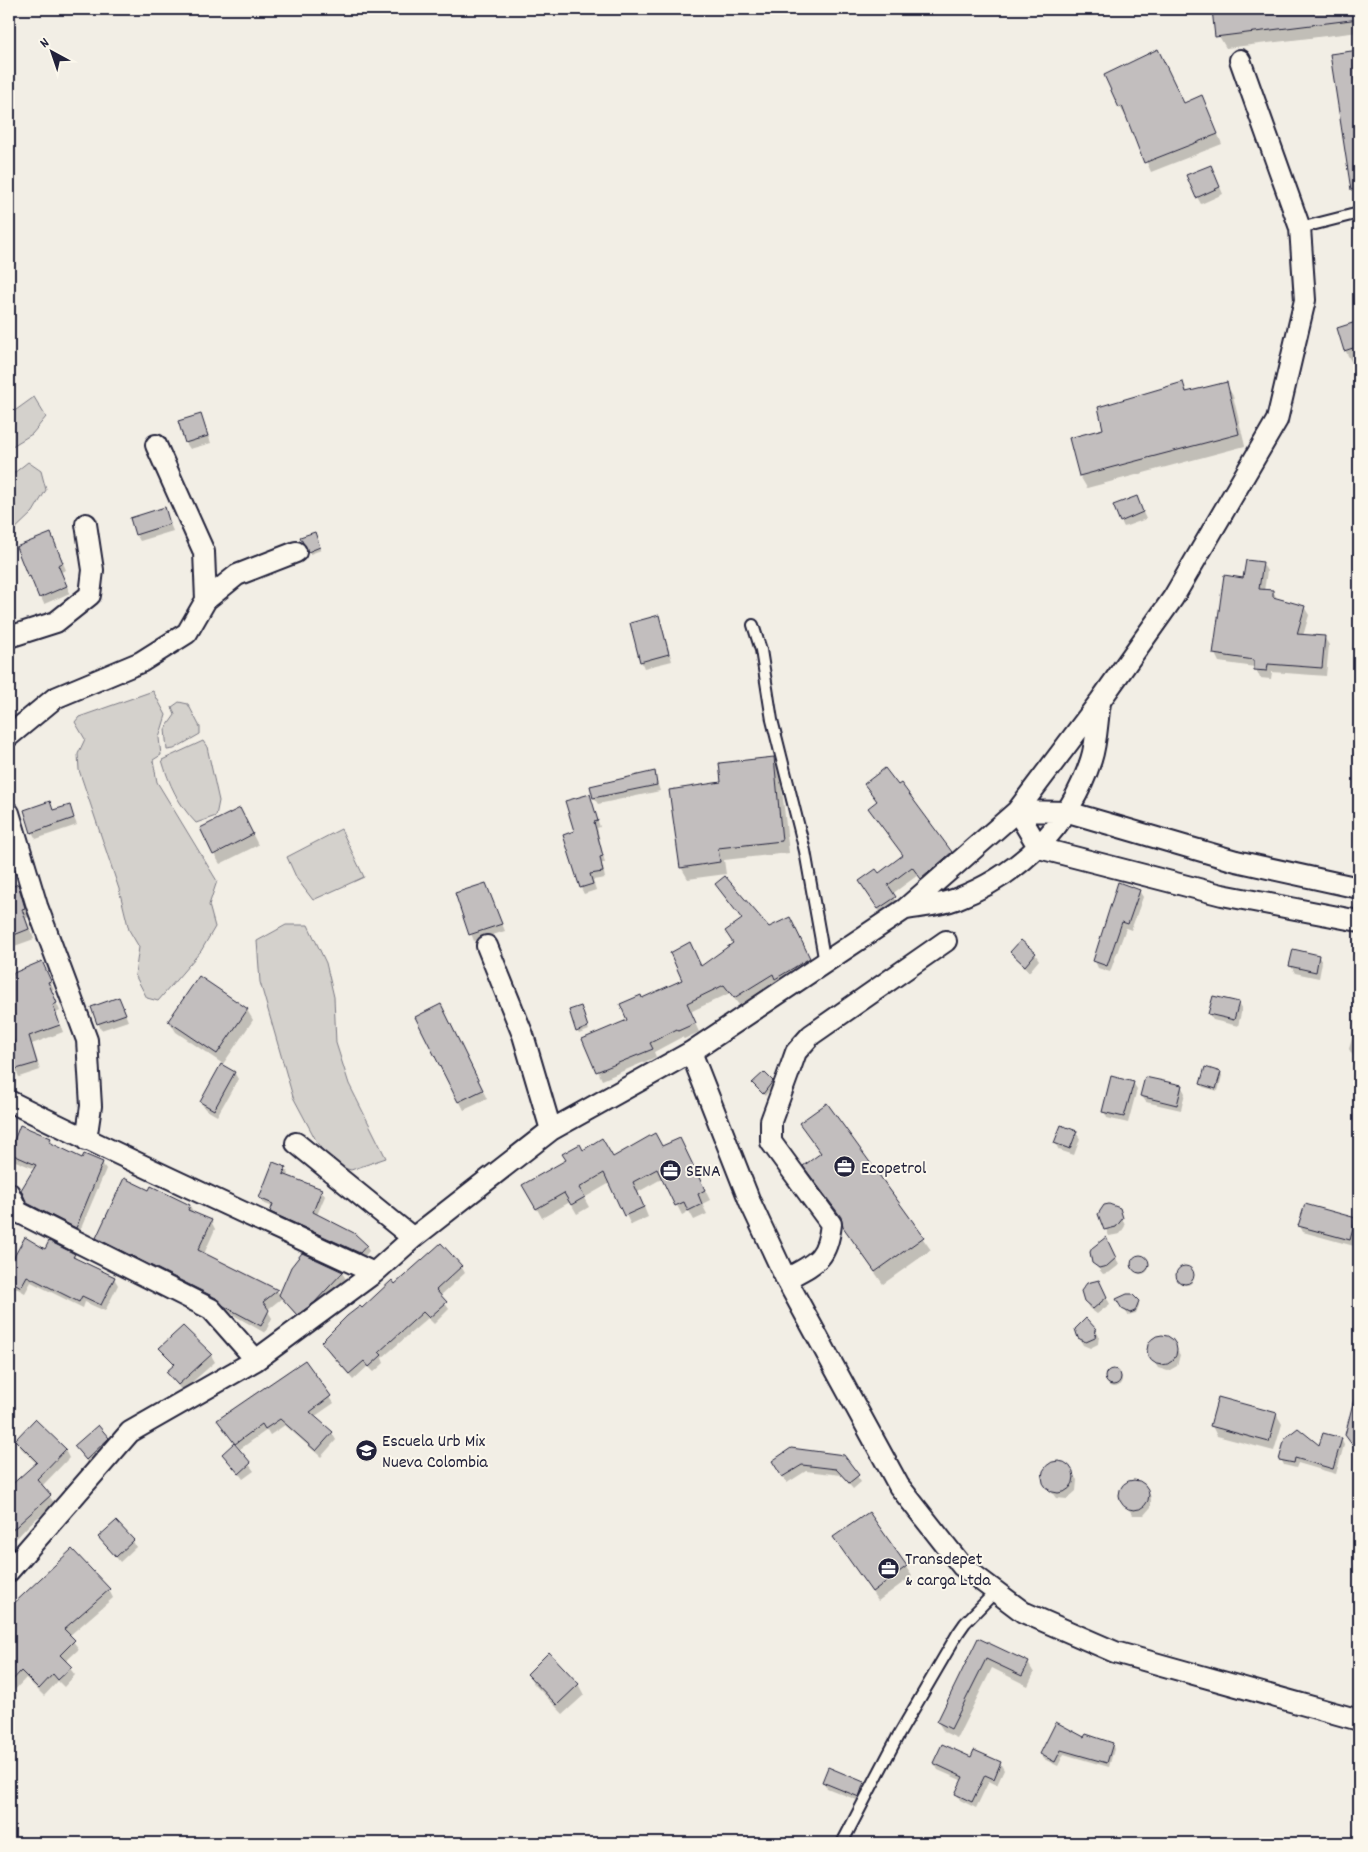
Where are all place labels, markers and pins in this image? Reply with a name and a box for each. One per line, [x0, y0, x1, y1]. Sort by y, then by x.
office icon: Ecopetrol [833, 1155, 857, 1179]
place label: Ecopetrol [861, 1157, 927, 1182]
office icon: SENA [658, 1158, 682, 1182]
place label: SENA [686, 1160, 721, 1185]
place label: Escuela Urb Mix Nueva Colombia [382, 1430, 488, 1476]
school or university icon: Escuela Urb Mix Nueva Colombia [354, 1438, 378, 1462]
place label: Transdepet & carga Ltda [905, 1548, 991, 1594]
office icon: Transdepet & carga Ltda [877, 1556, 901, 1580]

